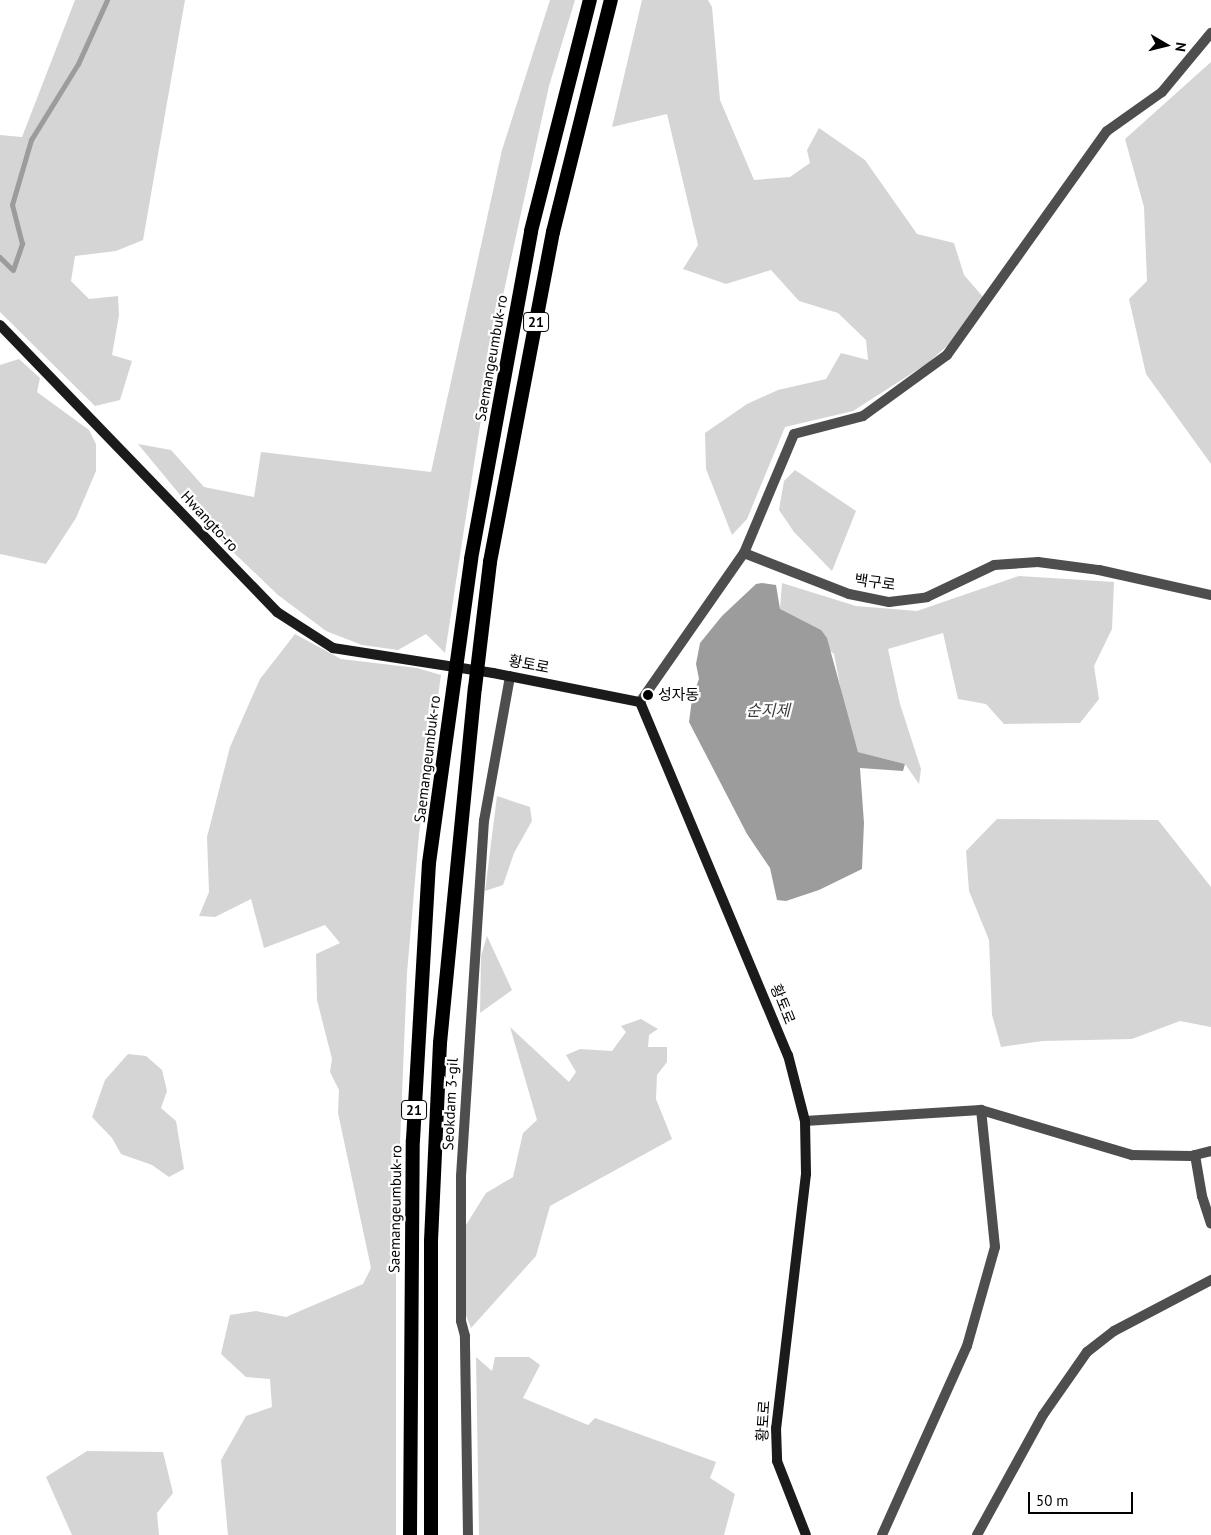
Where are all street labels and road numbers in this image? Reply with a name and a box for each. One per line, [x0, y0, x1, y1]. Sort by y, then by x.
street label: Saemangeumbuk-ro [471, 293, 511, 423]
road number: 21 [522, 311, 550, 334]
street label: Hwangto-ro [177, 487, 243, 555]
street label: 백구로 [853, 570, 897, 594]
street label: 황토로 [507, 651, 551, 677]
street label: Saemangeumbuk-ro [410, 694, 444, 824]
street label: 황토로 [767, 981, 799, 1027]
street label: Seokdam 3-gil [439, 1057, 461, 1151]
road number: 21 [400, 1098, 428, 1122]
street label: Saemangeumbuk-ro [385, 1145, 405, 1273]
street label: 황토로 [753, 1400, 773, 1442]

